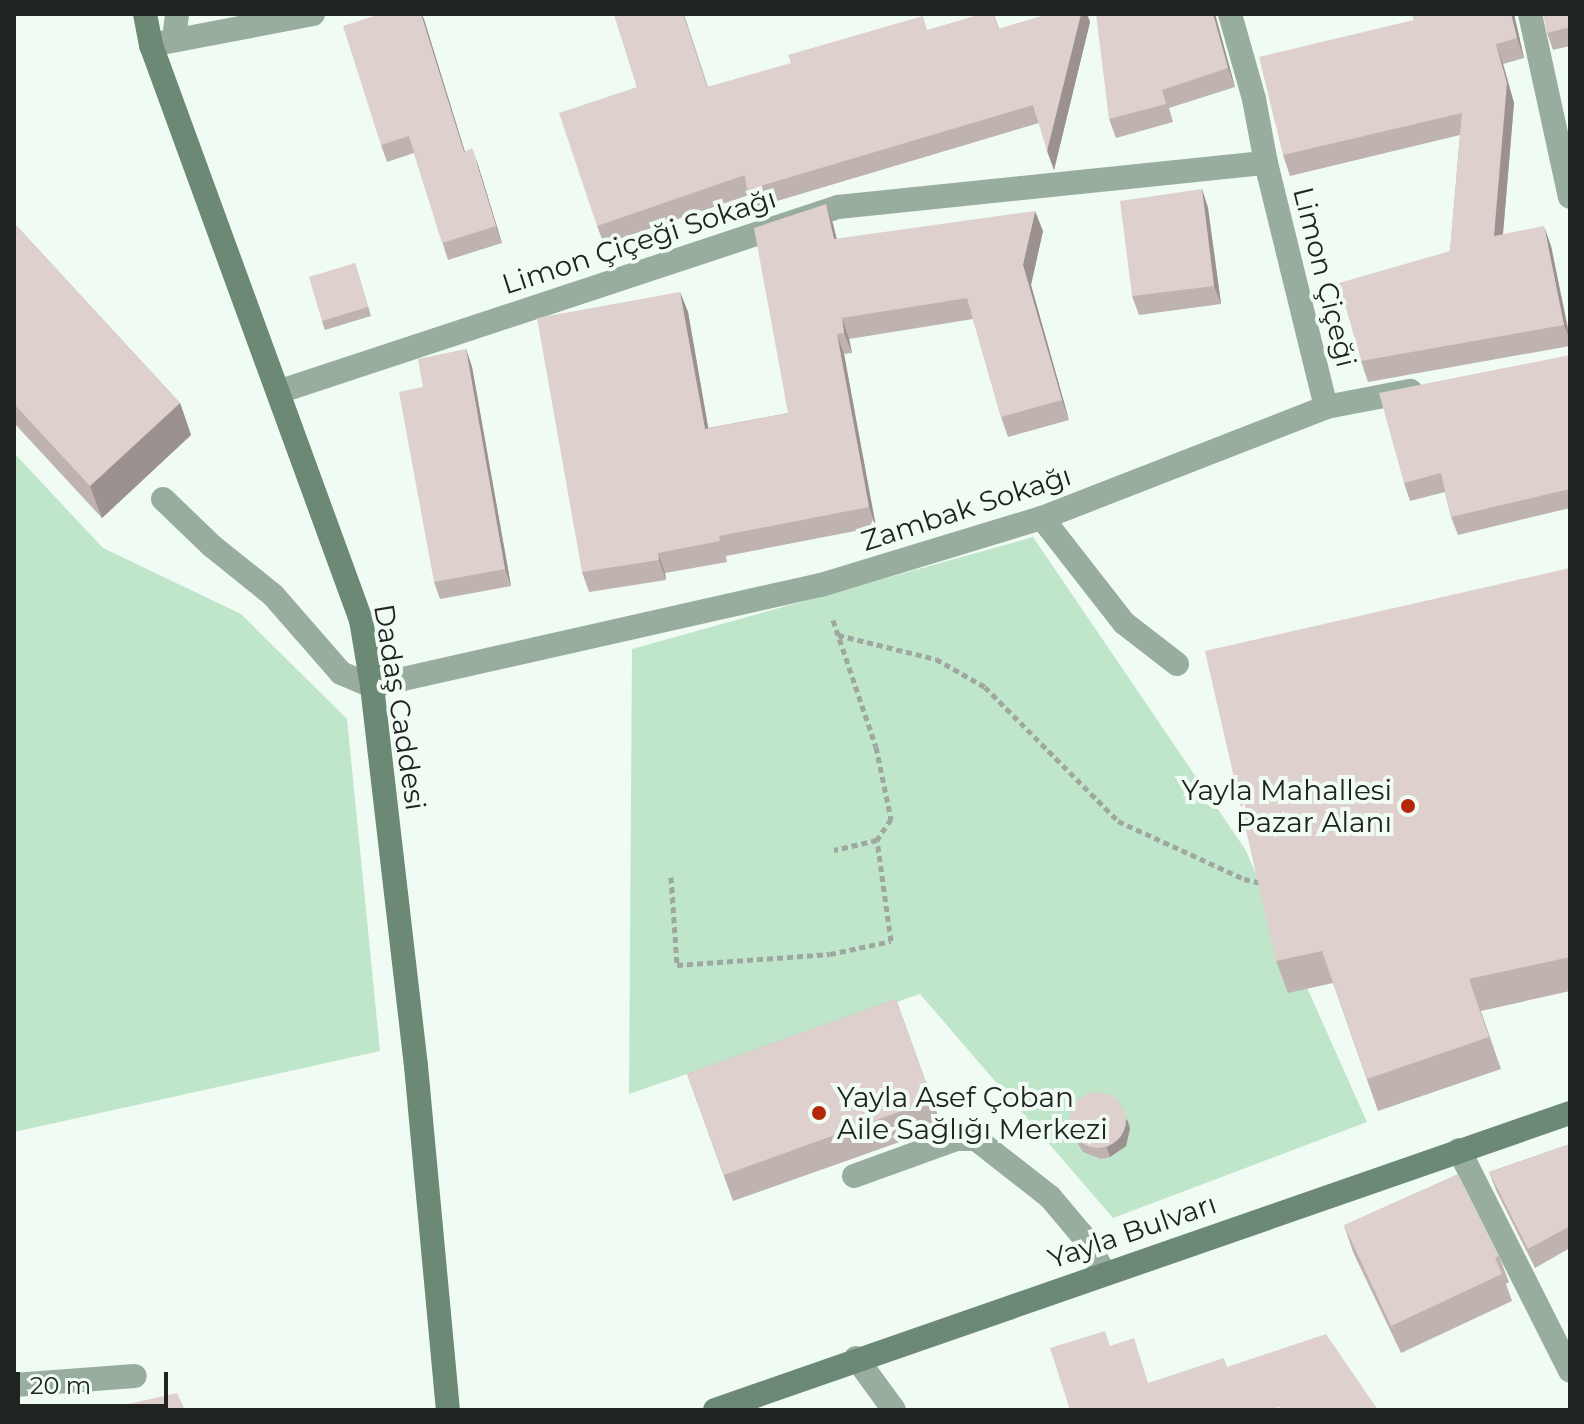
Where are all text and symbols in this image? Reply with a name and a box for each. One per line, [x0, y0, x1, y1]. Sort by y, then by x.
street label: Limon Çiçeği Sokağı [498, 181, 780, 301]
street label: Limon Çiçeği [1286, 184, 1364, 370]
street label: Zambak Sokağı [857, 458, 1075, 558]
street label: Dadaş Caddesi [367, 601, 433, 813]
place label: Yayla Mahallesi Pazar Alanı [1182, 773, 1392, 839]
marker: Yayla Mahallesi Pazar Alanı [1399, 797, 1417, 815]
place label: Yayla Asef Çoban Aile Sağlığı Merkezi [837, 1080, 1108, 1146]
marker: Yayla Asef Çoban Aile Sağlığı Merkezi [808, 1102, 830, 1124]
street label: Yayla Bulvarı [1043, 1187, 1221, 1275]
scale bar [20, 1356, 172, 1406]
text: 20 m [30, 1371, 91, 1400]

